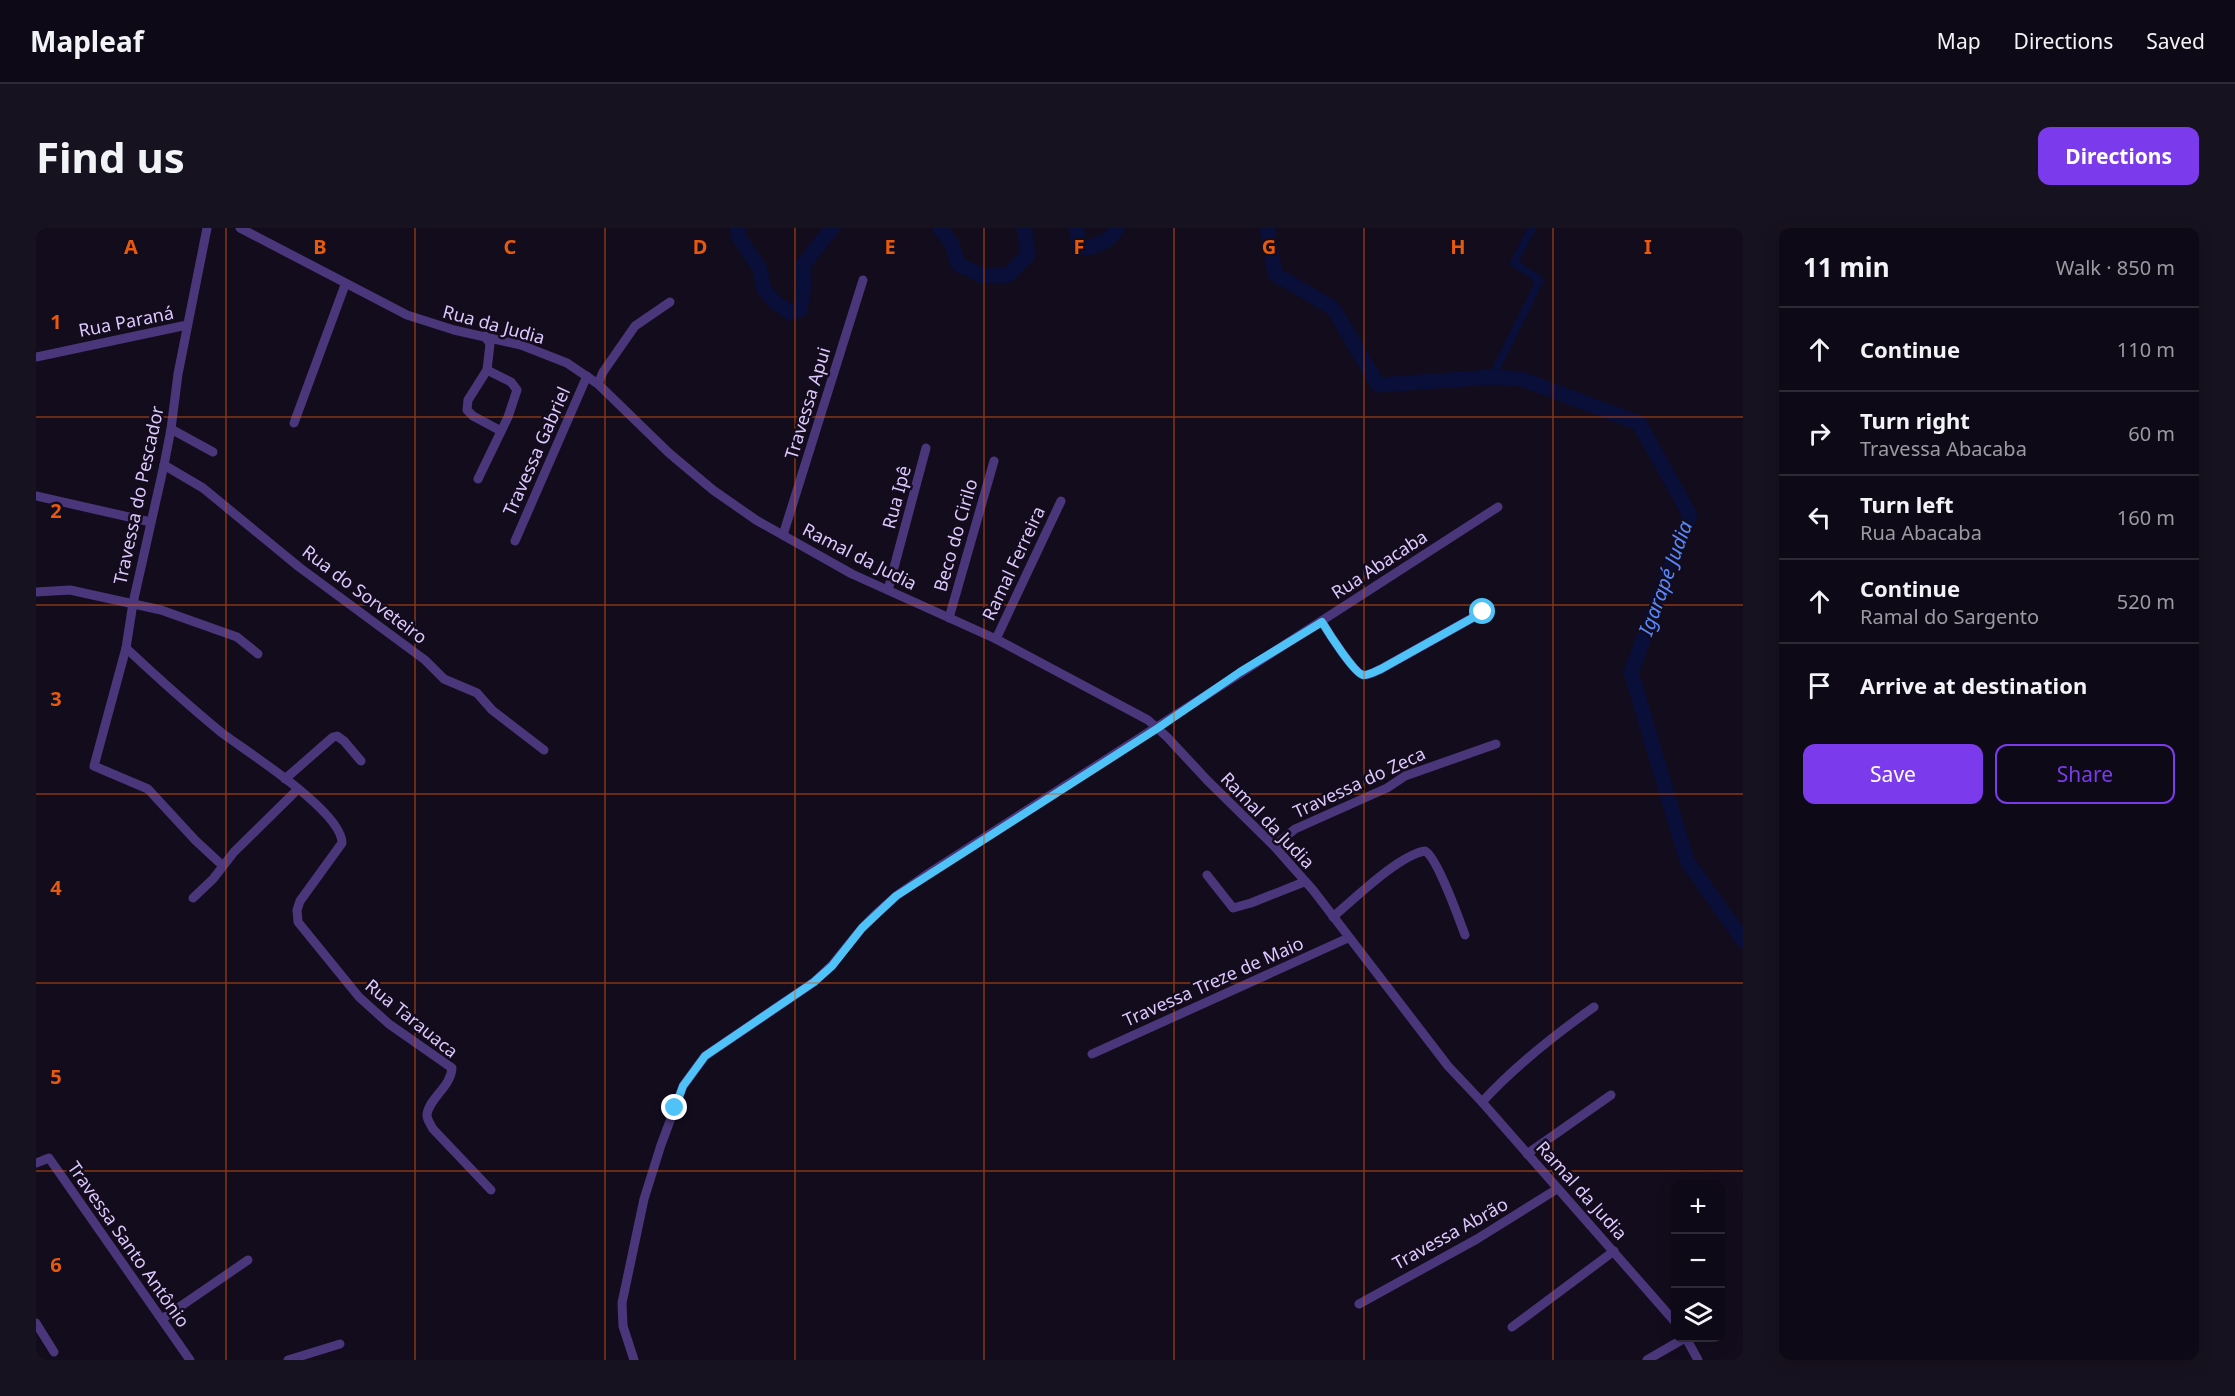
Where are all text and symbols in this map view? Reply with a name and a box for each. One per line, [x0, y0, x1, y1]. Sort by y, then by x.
text: Mapleaf [30, 22, 144, 60]
text: Map [1937, 27, 1981, 55]
text: Directions [2014, 27, 2113, 55]
text: Saved [2146, 27, 2205, 55]
button: Directions [2038, 127, 2199, 185]
text: Find us [36, 128, 185, 185]
text: A [124, 233, 138, 260]
text: B [313, 233, 327, 260]
text: C [504, 233, 517, 260]
text: D [693, 233, 707, 260]
text: E [884, 233, 896, 260]
text: F [1074, 233, 1084, 260]
text: G [1262, 233, 1276, 260]
text: H [1450, 233, 1466, 260]
text: I [1644, 233, 1652, 260]
text: 11 min [1803, 249, 1890, 285]
text: Walk · 850 m [2056, 254, 2175, 281]
street label: Rua da Judia [440, 299, 548, 349]
street label: Rua Paraná [76, 300, 176, 342]
text: 1 [50, 308, 62, 335]
icon: ahead [1803, 333, 1836, 366]
text: Continue [1860, 334, 1960, 364]
text: 110 m [2117, 336, 2175, 363]
street label: Travessa Apui [779, 344, 835, 462]
street label: Travessa Gabriel [497, 383, 575, 519]
street label: Travessa do Pescador [107, 403, 169, 587]
text: Turn right [1860, 405, 1970, 435]
icon: right [1803, 417, 1836, 450]
text: 60 m [2128, 420, 2175, 447]
text: Travessa Abacaba [1860, 435, 2027, 462]
street label: Rua Ipê [876, 463, 916, 531]
street label: Beco do Cirilo [927, 476, 983, 594]
text: Turn left [1860, 489, 1954, 519]
text: 2 [50, 497, 62, 524]
icon: left [1803, 501, 1836, 534]
street label: Ramal Ferreira [976, 502, 1050, 624]
text: 160 m [2117, 504, 2175, 531]
street label: Ramal da Judia [799, 517, 921, 595]
water label: Igarapé Judia [1631, 517, 1698, 640]
text: Rua Abacaba [1860, 519, 1982, 546]
street label: Rua Abacaba [1326, 524, 1432, 604]
street label: Rua do Sorveteiro [298, 539, 432, 649]
text: Continue [1860, 573, 1960, 603]
icon: ahead [1803, 585, 1836, 618]
text: 520 m [2117, 588, 2175, 615]
route start [1469, 598, 1495, 624]
text: Ramal do Sargento [1860, 603, 2039, 630]
icon: arrive [1803, 669, 1836, 702]
text: Arrive at destination [1860, 670, 2087, 700]
text: 3 [50, 685, 62, 712]
street label: Travessa do Zeca [1289, 741, 1429, 823]
button: Save [1803, 744, 1983, 804]
button: Share [1995, 744, 2175, 804]
street label: Ramal da Judia [1216, 767, 1320, 873]
text: 4 [50, 874, 62, 901]
street label: Travessa Treze de Maio [1119, 930, 1307, 1032]
street label: Rua Tarauaca [361, 973, 463, 1063]
text: 5 [50, 1063, 62, 1090]
route end [661, 1094, 687, 1120]
street label: Ramal da Judia [1531, 1135, 1633, 1245]
street label: Travessa Santo Antônio [63, 1156, 195, 1332]
map controls [1671, 1180, 1725, 1342]
button: + [1671, 1180, 1725, 1234]
street label: Travessa Abrão [1388, 1191, 1512, 1275]
button: − [1671, 1234, 1725, 1288]
text: 6 [50, 1251, 62, 1278]
button: layers [1671, 1288, 1725, 1342]

